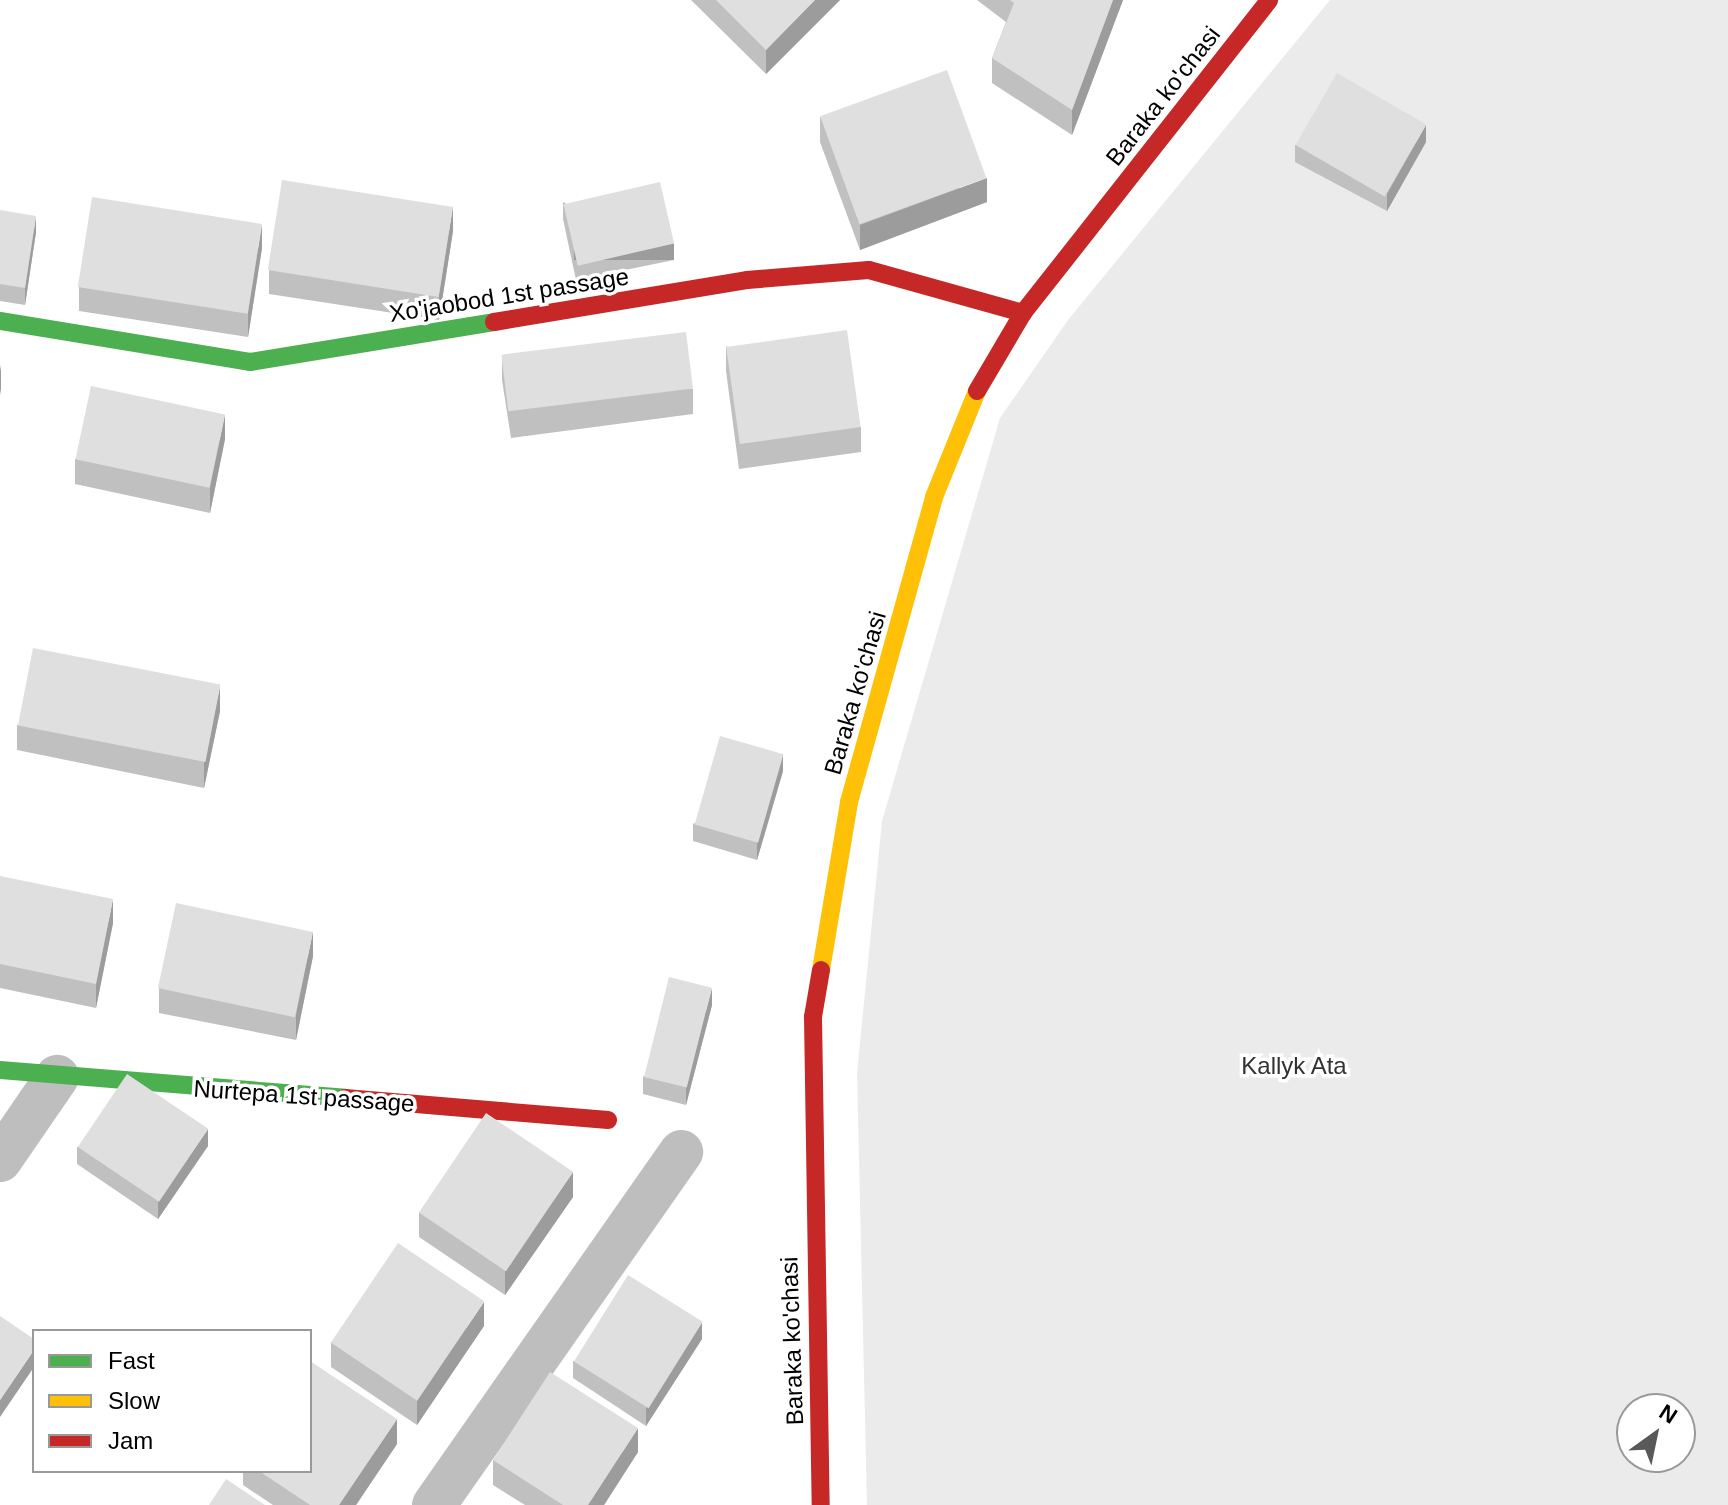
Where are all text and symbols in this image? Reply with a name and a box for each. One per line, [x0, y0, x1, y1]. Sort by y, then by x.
street label: Baraka ko'chasi [1100, 21, 1226, 171]
street label: Xo'jaobod 1st passage [387, 262, 631, 328]
street label: Baraka ko'chasi [818, 608, 892, 778]
park label: Kallyk Ata [1241, 1052, 1347, 1080]
street label: Nurtepa 1st passage [193, 1074, 415, 1118]
street label: Baraka ko'chasi [775, 1256, 809, 1426]
legend [32, 1329, 312, 1473]
text: Fast [108, 1347, 155, 1374]
text: Slow [108, 1387, 160, 1414]
north arrow [1616, 1393, 1696, 1473]
text: N [1655, 1399, 1682, 1429]
text: Jam [108, 1427, 153, 1454]

